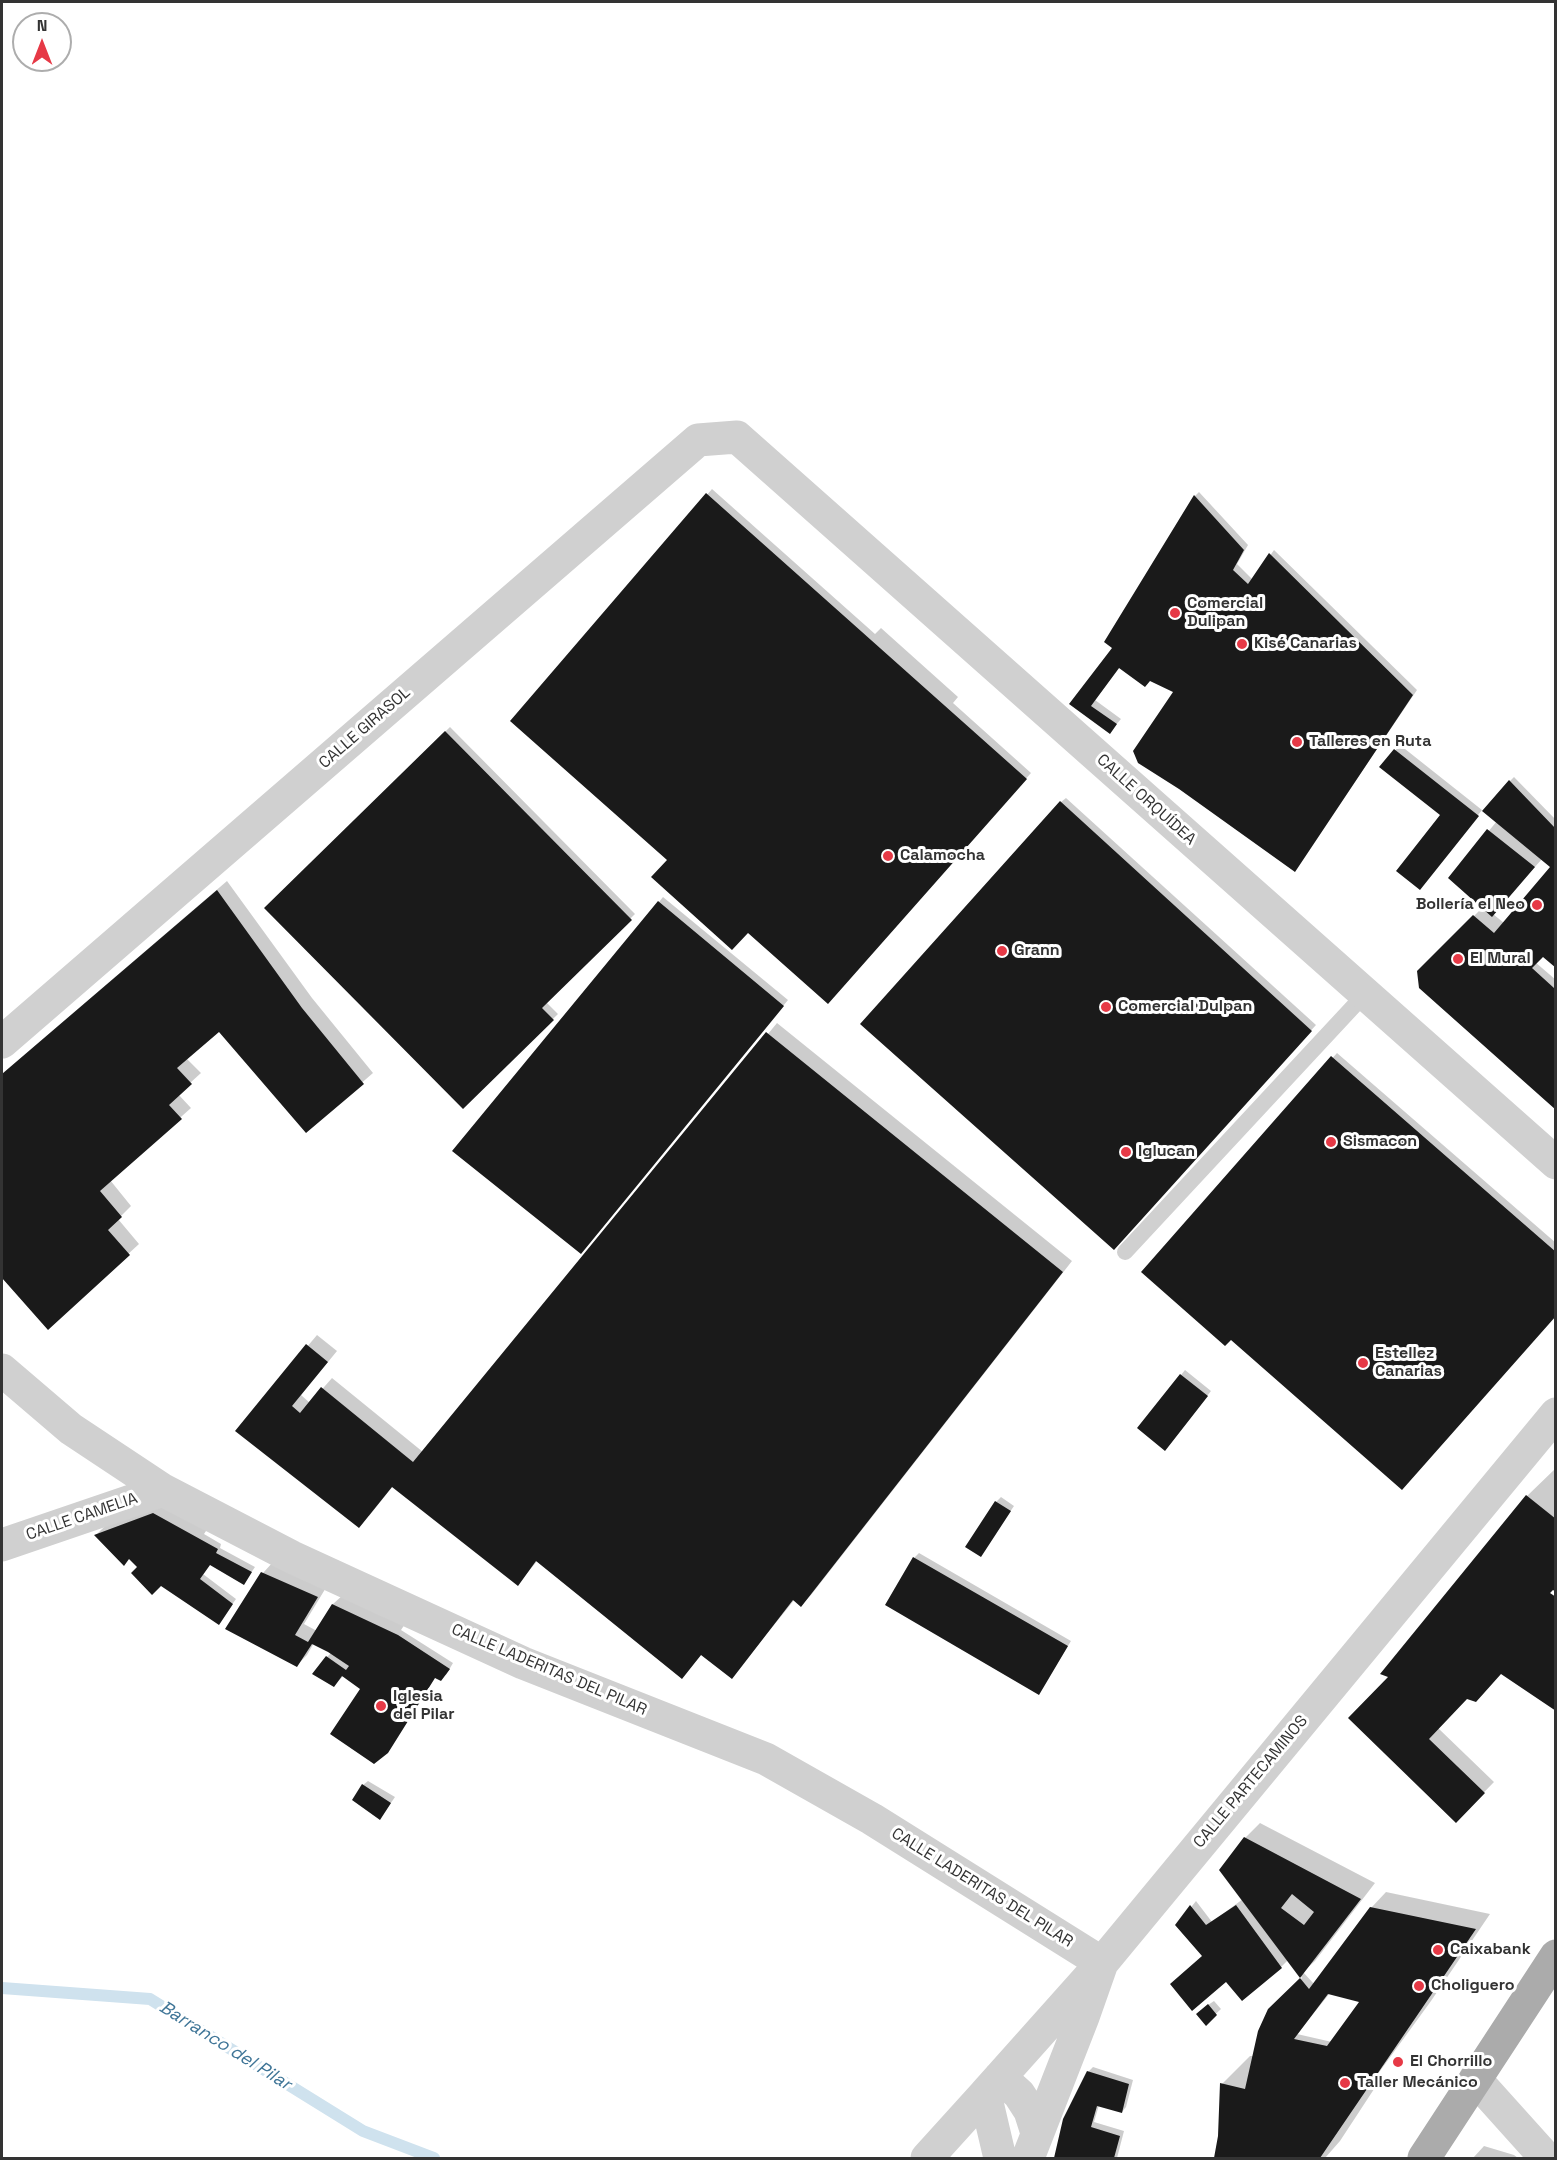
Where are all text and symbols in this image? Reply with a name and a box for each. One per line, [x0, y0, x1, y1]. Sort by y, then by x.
north arrow [12, 12, 72, 72]
text: N [37, 15, 47, 36]
place label: Comercial Dulipan [1187, 594, 1263, 632]
marker: Comercial Dulipan [1168, 606, 1182, 620]
place label: Kisé Canarias [1254, 634, 1357, 654]
marker: Kisé Canarias [1235, 637, 1249, 651]
street label: CALLE GIRASOL [315, 683, 415, 773]
place label: Talleres en Ruta [1309, 732, 1431, 752]
marker: Talleres en Ruta [1290, 735, 1304, 749]
street label: CALLE ORQUÍDEA [1093, 751, 1199, 849]
place label: Calamocha [900, 846, 985, 866]
marker: Calamocha [881, 849, 895, 863]
place label: Bollería el Neo [1416, 895, 1525, 915]
marker: Bollería el Neo [1530, 898, 1544, 912]
place label: Grann [1014, 941, 1060, 961]
marker: Grann [995, 944, 1009, 958]
place label: El Mural [1470, 949, 1531, 969]
marker: El Mural [1451, 952, 1465, 966]
place label: Comercial Dulpan [1118, 997, 1252, 1017]
marker: Comercial Dulpan [1099, 1000, 1113, 1014]
place label: Sismacon [1343, 1132, 1417, 1152]
marker: Sismacon [1324, 1135, 1338, 1149]
place label: Iglucan [1138, 1142, 1195, 1162]
marker: Iglucan [1119, 1145, 1133, 1159]
place label: Estellez Canarias [1375, 1344, 1442, 1382]
marker: Estellez Canarias [1356, 1356, 1370, 1370]
street label: CALLE CAMELIA [24, 1489, 140, 1545]
street label: CALLE LADERITAS DEL PILAR [448, 1620, 650, 1720]
place label: Iglesia del Pilar [393, 1687, 455, 1725]
marker: Iglesia del Pilar [374, 1699, 388, 1713]
street label: CALLE PARTECAMINOS [1190, 1712, 1312, 1852]
street label: CALLE LADERITAS DEL PILAR [888, 1824, 1076, 1952]
place label: Caixabank [1450, 1940, 1531, 1960]
marker: Caixabank [1431, 1943, 1445, 1957]
place label: Choliguero [1431, 1976, 1515, 1996]
marker: Choliguero [1412, 1979, 1426, 1993]
water label: Barranco del Pilar [155, 1997, 295, 2095]
place label: El Chorrillo [1410, 2052, 1492, 2072]
marker: El Chorrillo [1391, 2055, 1405, 2069]
place label: Taller Mecánico [1357, 2073, 1478, 2093]
marker: Taller Mecánico [1338, 2076, 1352, 2090]

